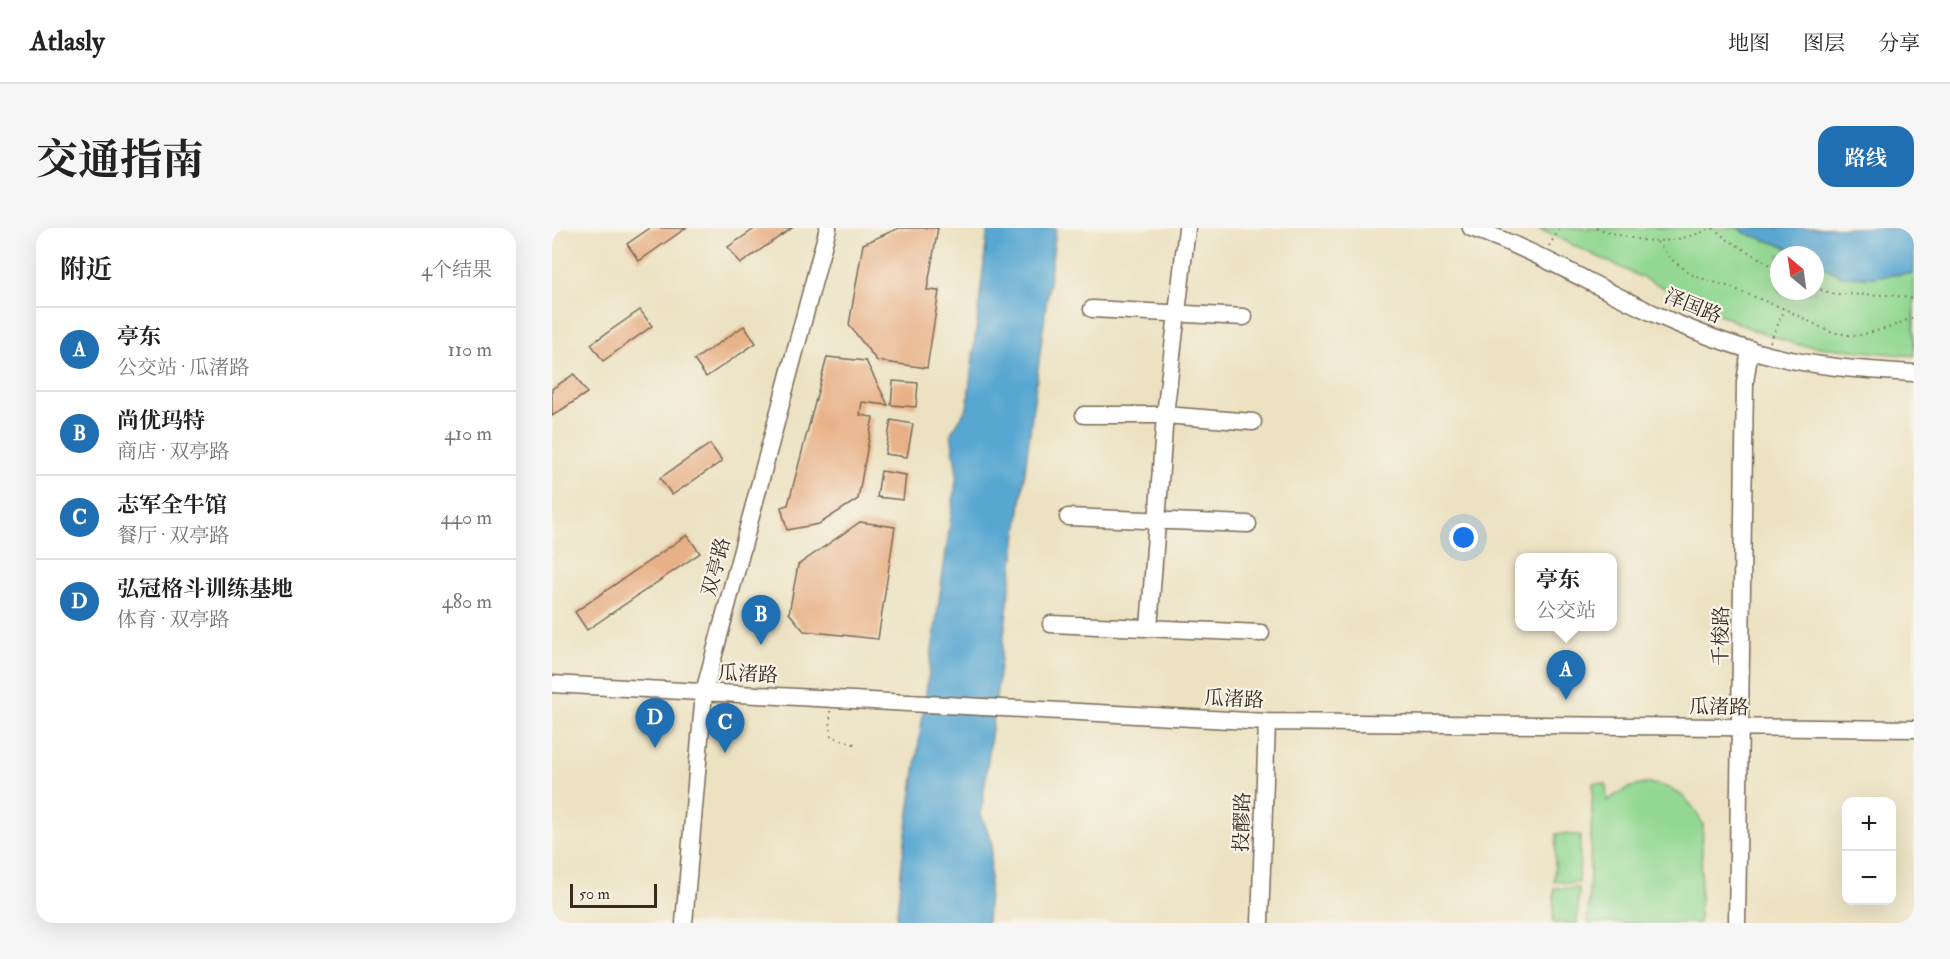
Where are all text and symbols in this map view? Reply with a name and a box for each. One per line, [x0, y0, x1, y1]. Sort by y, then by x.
text: Atlasly [30, 24, 104, 59]
text: 地图 [1728, 30, 1770, 57]
text: 图层 [1803, 30, 1845, 57]
text: 分享 [1878, 30, 1920, 57]
button: 路线 [1818, 126, 1914, 187]
text: 交通指南 [36, 135, 204, 187]
north arrow [1770, 246, 1824, 300]
text: 附近 [60, 254, 112, 286]
text: 4个结果 [421, 257, 492, 282]
street label: 泽国路 [1661, 283, 1725, 329]
text: 亭东 [117, 323, 161, 351]
text: A [73, 337, 86, 362]
text: 110 m [448, 337, 492, 362]
text: 公交站 · 瓜渚路 [117, 355, 249, 380]
text: 尚优玛特 [117, 407, 205, 435]
text: B [73, 421, 86, 446]
text: 410 m [444, 421, 492, 446]
text: 商店 · 双亭路 [117, 439, 229, 464]
text: 志军全牛馆 [117, 491, 227, 519]
text: C [72, 505, 87, 530]
text: 440 m [440, 505, 492, 530]
text: 餐厅 · 双亭路 [117, 523, 229, 548]
your location [1449, 523, 1478, 552]
street label: 双亭路 [696, 535, 736, 599]
popup [1515, 553, 1617, 631]
text: 亭东 [1536, 566, 1580, 594]
text: 弘冠格斗训练基地 [117, 575, 293, 603]
text: D [71, 589, 88, 614]
text: 480 m [442, 589, 492, 614]
pin: B [742, 596, 780, 645]
text: 公交站 [1536, 598, 1596, 623]
street label: 千梭路 [1708, 606, 1734, 666]
text: 体育 · 双亭路 [117, 607, 229, 632]
pin: A [1546, 650, 1586, 700]
street label: 瓜渚路 [717, 660, 779, 688]
street label: 瓜渚路 [1203, 685, 1265, 713]
street label: 瓜渚路 [1689, 694, 1749, 720]
pin: D [636, 698, 674, 748]
pin: C [706, 704, 744, 753]
street label: 投醪路 [1228, 792, 1256, 852]
map controls [1842, 797, 1896, 905]
button: + [1842, 797, 1896, 851]
button: − [1842, 851, 1896, 905]
scale bar [570, 881, 657, 908]
text: 50 m [579, 884, 610, 904]

